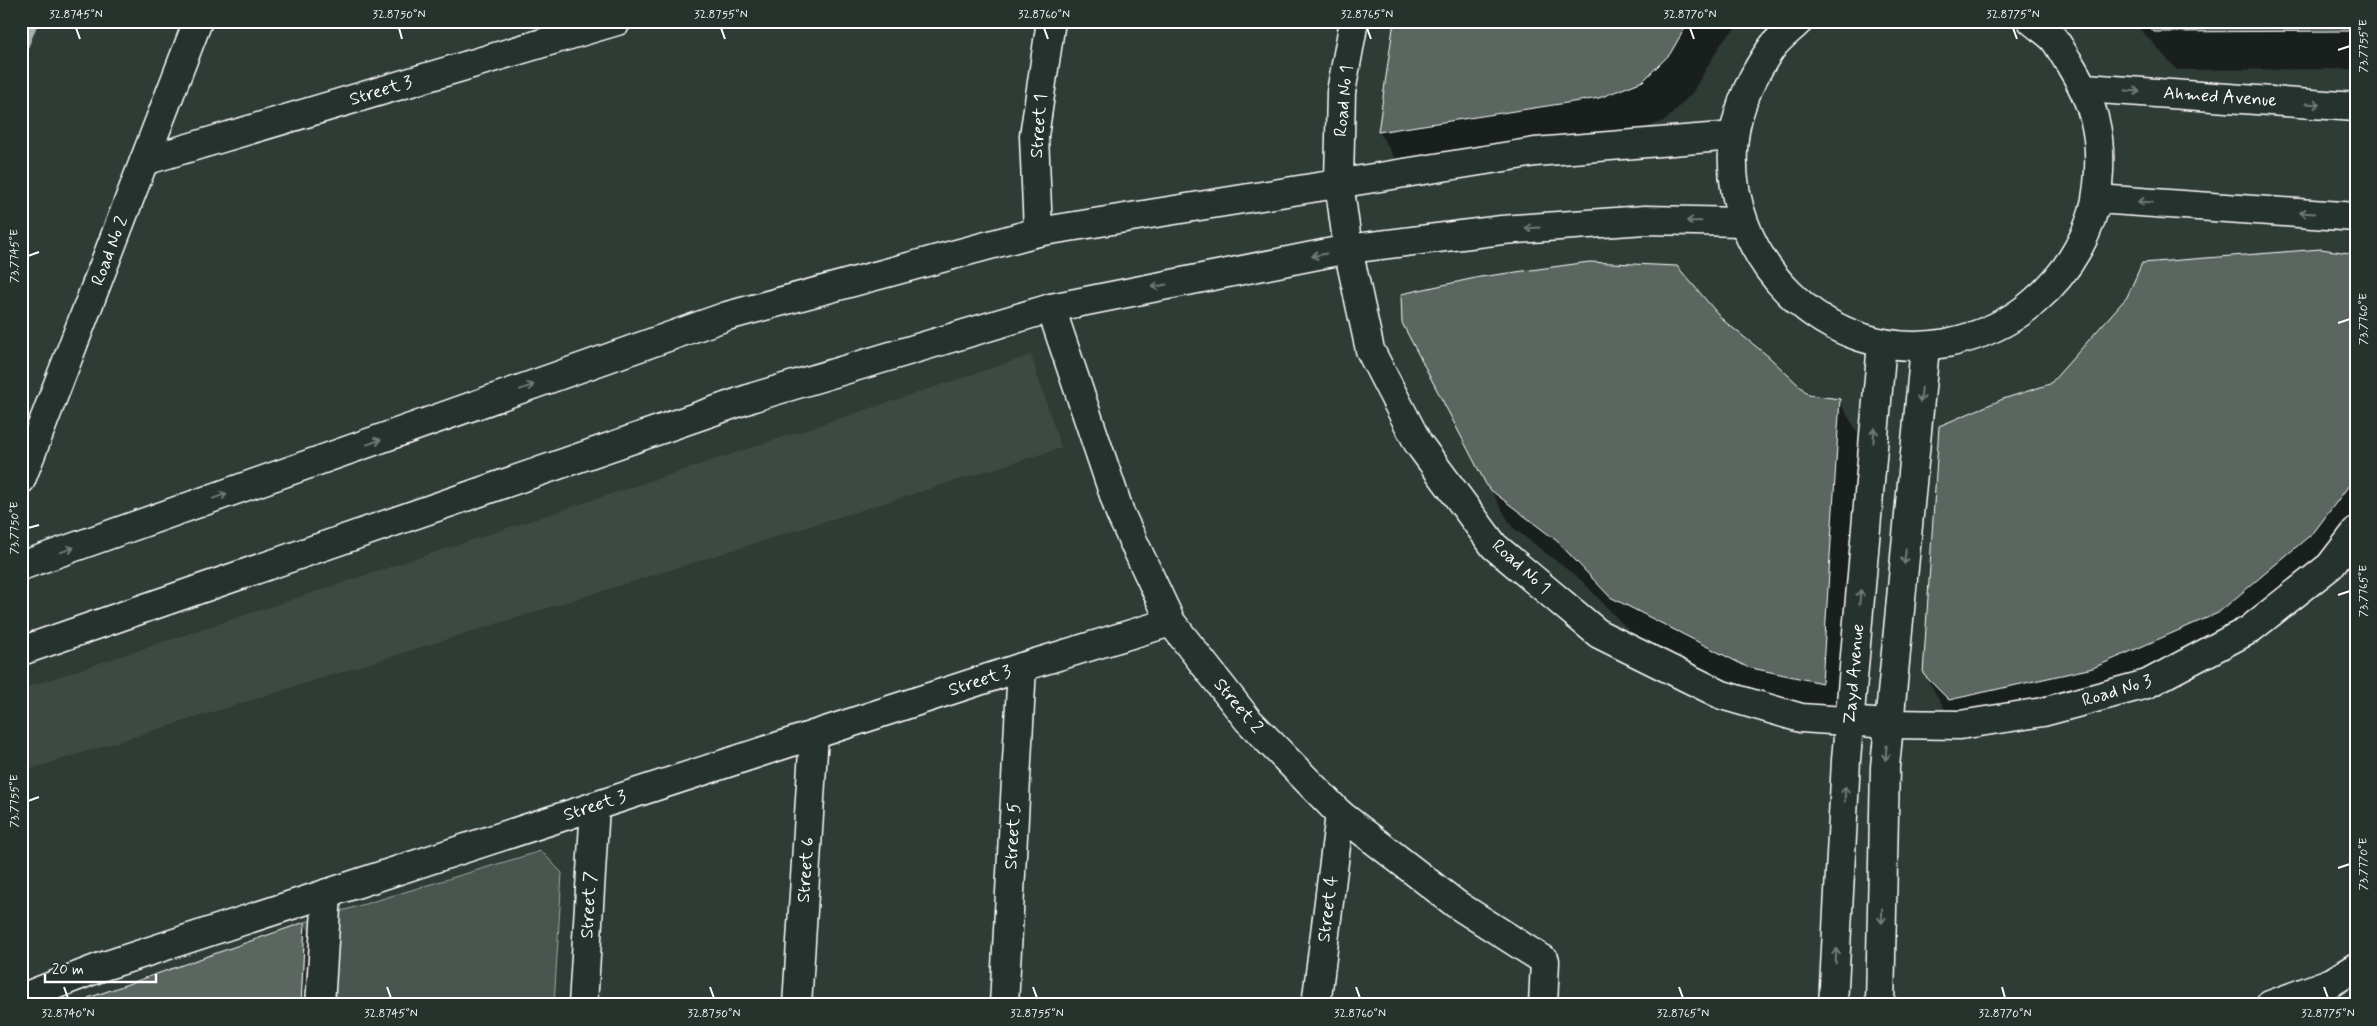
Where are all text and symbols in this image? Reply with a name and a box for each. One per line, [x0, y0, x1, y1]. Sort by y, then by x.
text: 32.8745°N [49, 7, 103, 23]
text: 32.8750°N [373, 7, 425, 23]
text: 32.8755°N [694, 7, 748, 23]
text: 32.8760°N [1018, 7, 1070, 23]
text: 32.8765°N [1341, 7, 1393, 23]
text: 32.8770°N [1664, 7, 1716, 23]
text: 32.8775°N [1986, 7, 2040, 23]
text: 73.7755°E [2356, 19, 2372, 73]
street label: Road No 1 [1329, 64, 1359, 138]
street label: Street 3 [347, 70, 415, 112]
street label: Ahmed Avenue [2162, 81, 2278, 113]
one-way arrow [2125, 87, 2141, 96]
street label: Street 1 [1025, 93, 1053, 159]
one-way arrow [2305, 99, 2321, 108]
one-way arrow [2137, 198, 2153, 207]
one-way arrow [2299, 209, 2315, 218]
street label: Road No 2 [86, 213, 134, 289]
one-way arrow [1686, 216, 1702, 226]
one-way arrow [1524, 223, 1540, 232]
text: 73.7745°E [7, 229, 23, 283]
one-way arrow [1311, 250, 1327, 260]
one-way arrow [1152, 282, 1168, 291]
text: 73.7760°E [2356, 293, 2372, 345]
one-way arrow [518, 382, 534, 391]
one-way arrow [1916, 387, 1926, 403]
one-way arrow [1870, 427, 1879, 443]
one-way arrow [365, 437, 381, 446]
one-way arrow [212, 491, 228, 500]
text: 73.7750°E [7, 502, 23, 554]
street label: Road No 1 [1486, 534, 1556, 600]
one-way arrow [59, 545, 74, 554]
one-way arrow [1900, 549, 1910, 565]
text: 73.7765°E [2356, 565, 2372, 617]
one-way arrow [1856, 589, 1865, 605]
street label: Zayd Avenue [1838, 623, 1870, 725]
street label: Street 3 [946, 660, 1014, 702]
street label: Road No 3 [2079, 669, 2155, 713]
street label: Street 2 [1208, 673, 1268, 739]
one-way arrow [1882, 745, 1891, 761]
text: 73.7755°E [7, 774, 23, 828]
street label: Street 3 [561, 785, 629, 827]
one-way arrow [1840, 786, 1849, 802]
street label: Street 5 [999, 802, 1027, 870]
street label: Street 6 [792, 836, 820, 904]
text: 73.7770°E [2356, 838, 2372, 890]
street label: Street 7 [575, 871, 603, 939]
street label: Street 4 [1312, 874, 1344, 944]
one-way arrow [1877, 908, 1887, 924]
one-way arrow [1831, 948, 1840, 964]
scale bar [45, 951, 156, 983]
text: 20 m [52, 960, 84, 980]
text: 32.8740°N [41, 1006, 95, 1022]
text: 32.8745°N [364, 1006, 418, 1022]
text: 32.8750°N [688, 1006, 740, 1022]
text: 32.8755°N [1010, 1006, 1064, 1022]
text: 32.8760°N [1334, 1006, 1386, 1022]
text: 32.8765°N [1657, 1006, 1709, 1022]
text: 32.8770°N [1979, 1006, 2031, 1022]
text: 32.8775°N [2301, 1006, 2355, 1022]

